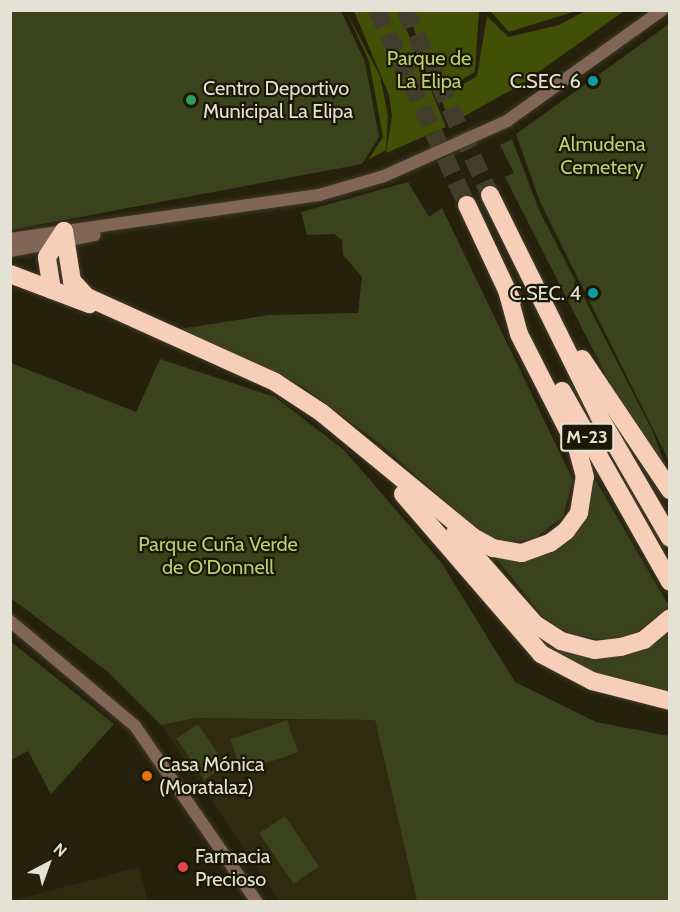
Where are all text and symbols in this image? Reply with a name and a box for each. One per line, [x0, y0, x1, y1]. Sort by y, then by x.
park label: Parque de La Elipa [387, 47, 471, 94]
place label: C.SEC. 6 [510, 69, 581, 93]
marker: C.SEC. 6 [586, 74, 600, 88]
place label: Centro Deportivo Municipal La Elipa [203, 77, 353, 124]
marker: Centro Deportivo Municipal La Elipa [184, 93, 198, 107]
park label: Almudena Cemetery [558, 133, 646, 180]
place label: C.SEC. 4 [509, 281, 581, 305]
marker: C.SEC. 4 [586, 286, 600, 300]
road number: M-23 [560, 422, 614, 452]
park label: Parque Cuña Verde de O'Donnell [138, 533, 298, 580]
place label: Casa Mónica (Moratalaz) [159, 752, 264, 799]
marker: Casa Mónica (Moratalaz) [140, 769, 154, 783]
north arrow [18, 834, 78, 894]
text: N [50, 839, 71, 861]
place label: Farmacia Precioso [195, 844, 270, 891]
marker: Farmacia Precioso [176, 860, 190, 874]

